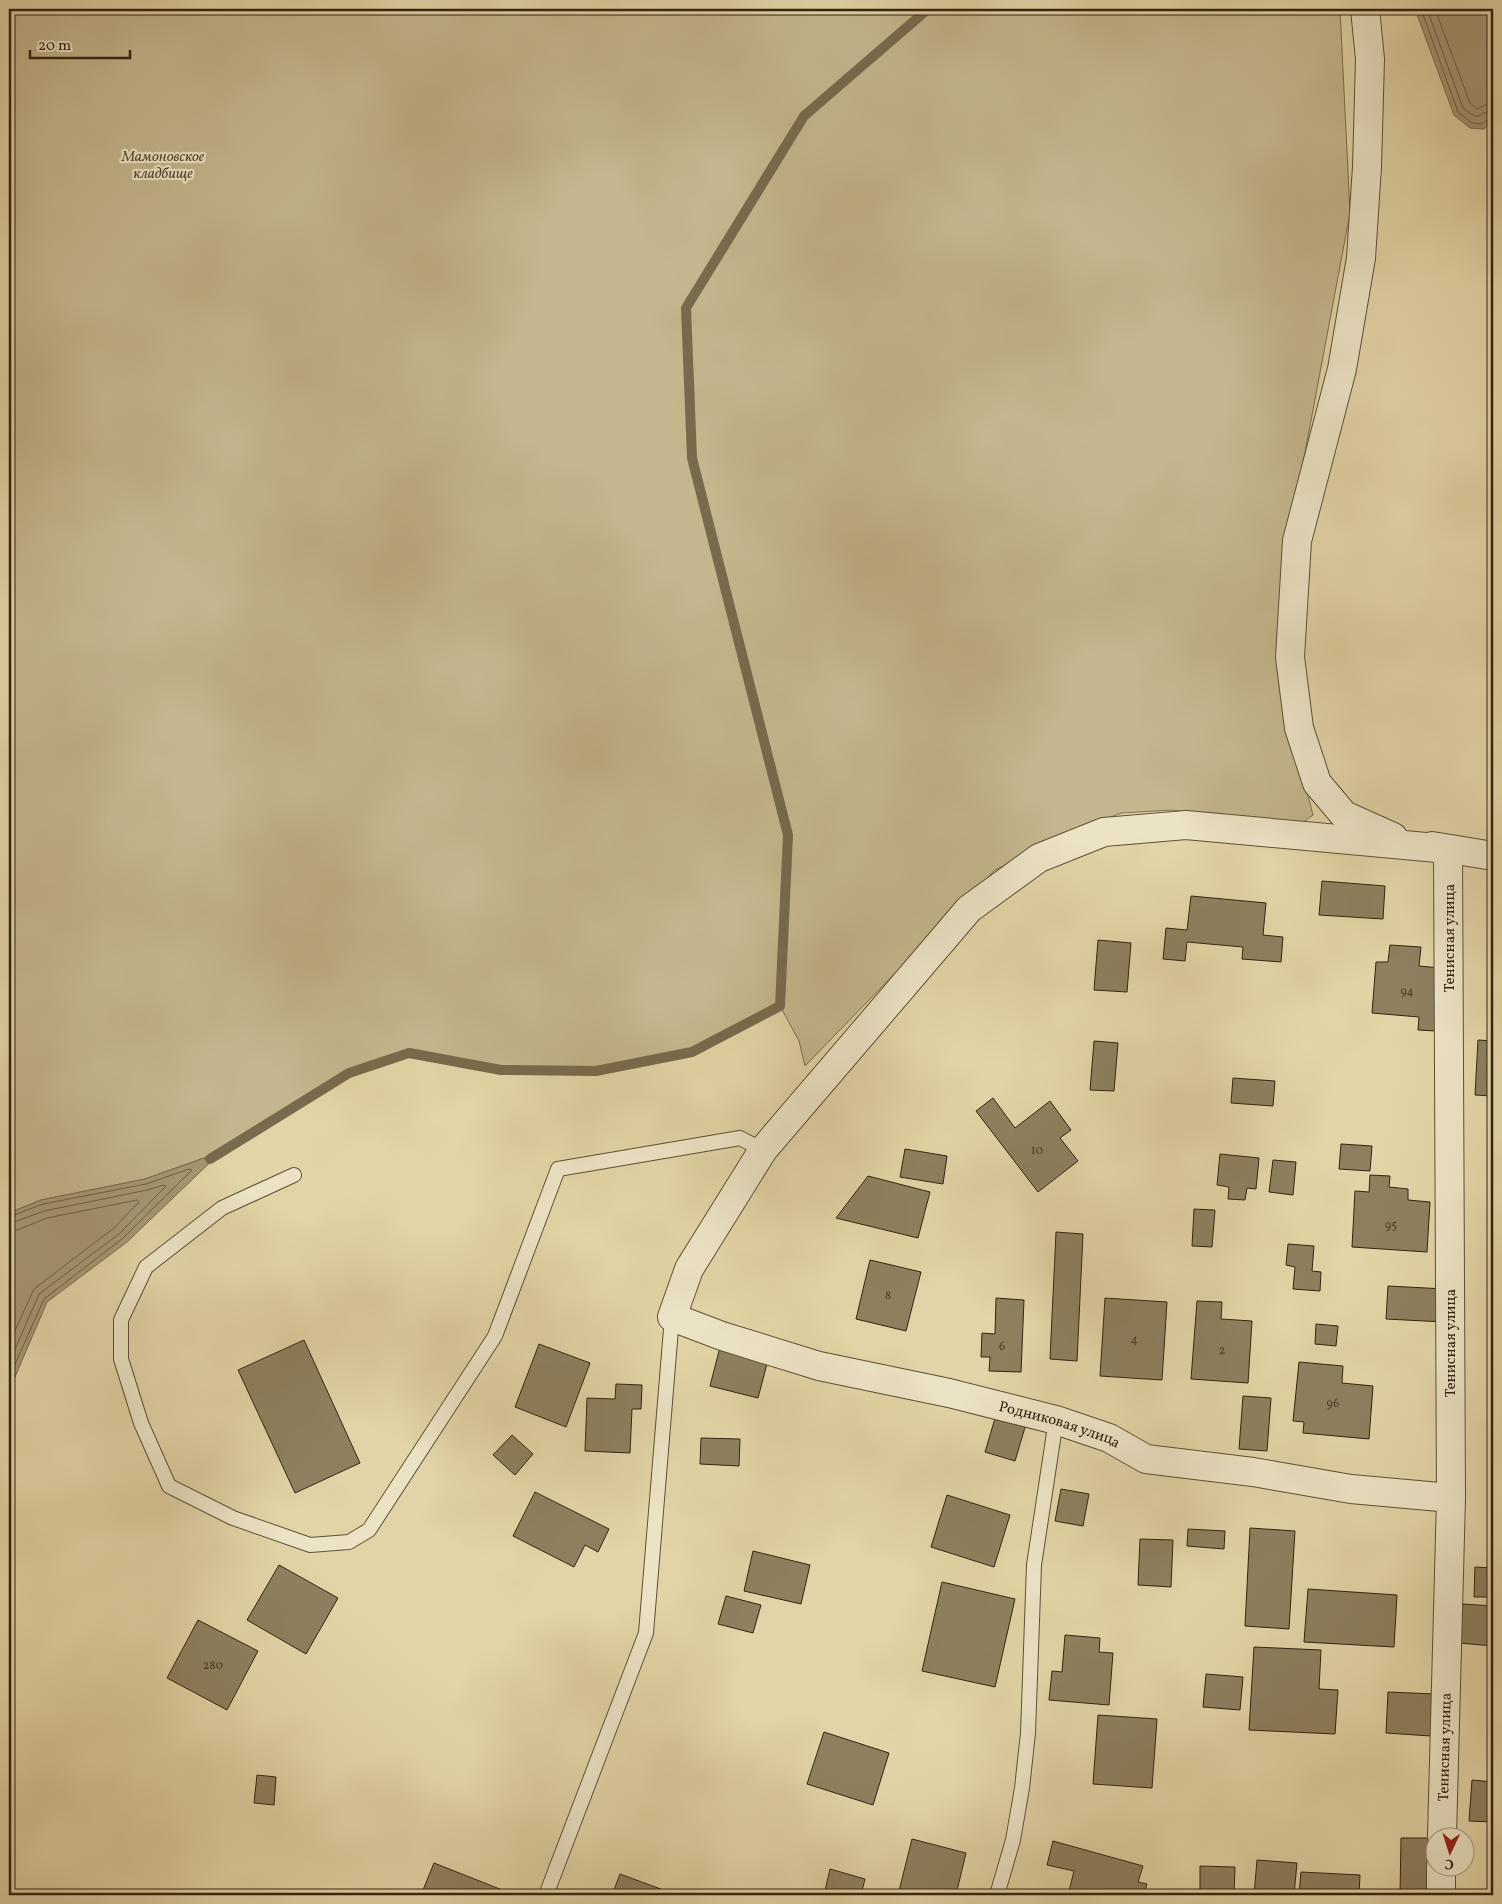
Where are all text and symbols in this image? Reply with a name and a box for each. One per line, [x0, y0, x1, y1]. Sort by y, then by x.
scale bar [30, 28, 130, 60]
text: 20 m [38, 36, 71, 57]
park label: Мамоновское кладбище [121, 147, 205, 185]
street label: Тенисная улица [1440, 884, 1461, 992]
house number: 94 [1400, 984, 1414, 1000]
house number: 10 [1031, 1143, 1043, 1159]
house number: 95 [1385, 1218, 1397, 1234]
house number: 8 [885, 1288, 891, 1304]
street label: Тенисная улица [1441, 1289, 1462, 1397]
house number: 4 [1130, 1332, 1138, 1348]
house number: 6 [999, 1339, 1005, 1355]
house number: 2 [1219, 1343, 1225, 1359]
house number: 96 [1327, 1396, 1339, 1412]
street label: Родниковая улица [996, 1397, 1124, 1454]
house number: 280 [203, 1658, 223, 1674]
street label: Тенисная улица [1434, 1692, 1458, 1802]
north arrow [1424, 1826, 1474, 1876]
text: С [1444, 1854, 1454, 1873]

